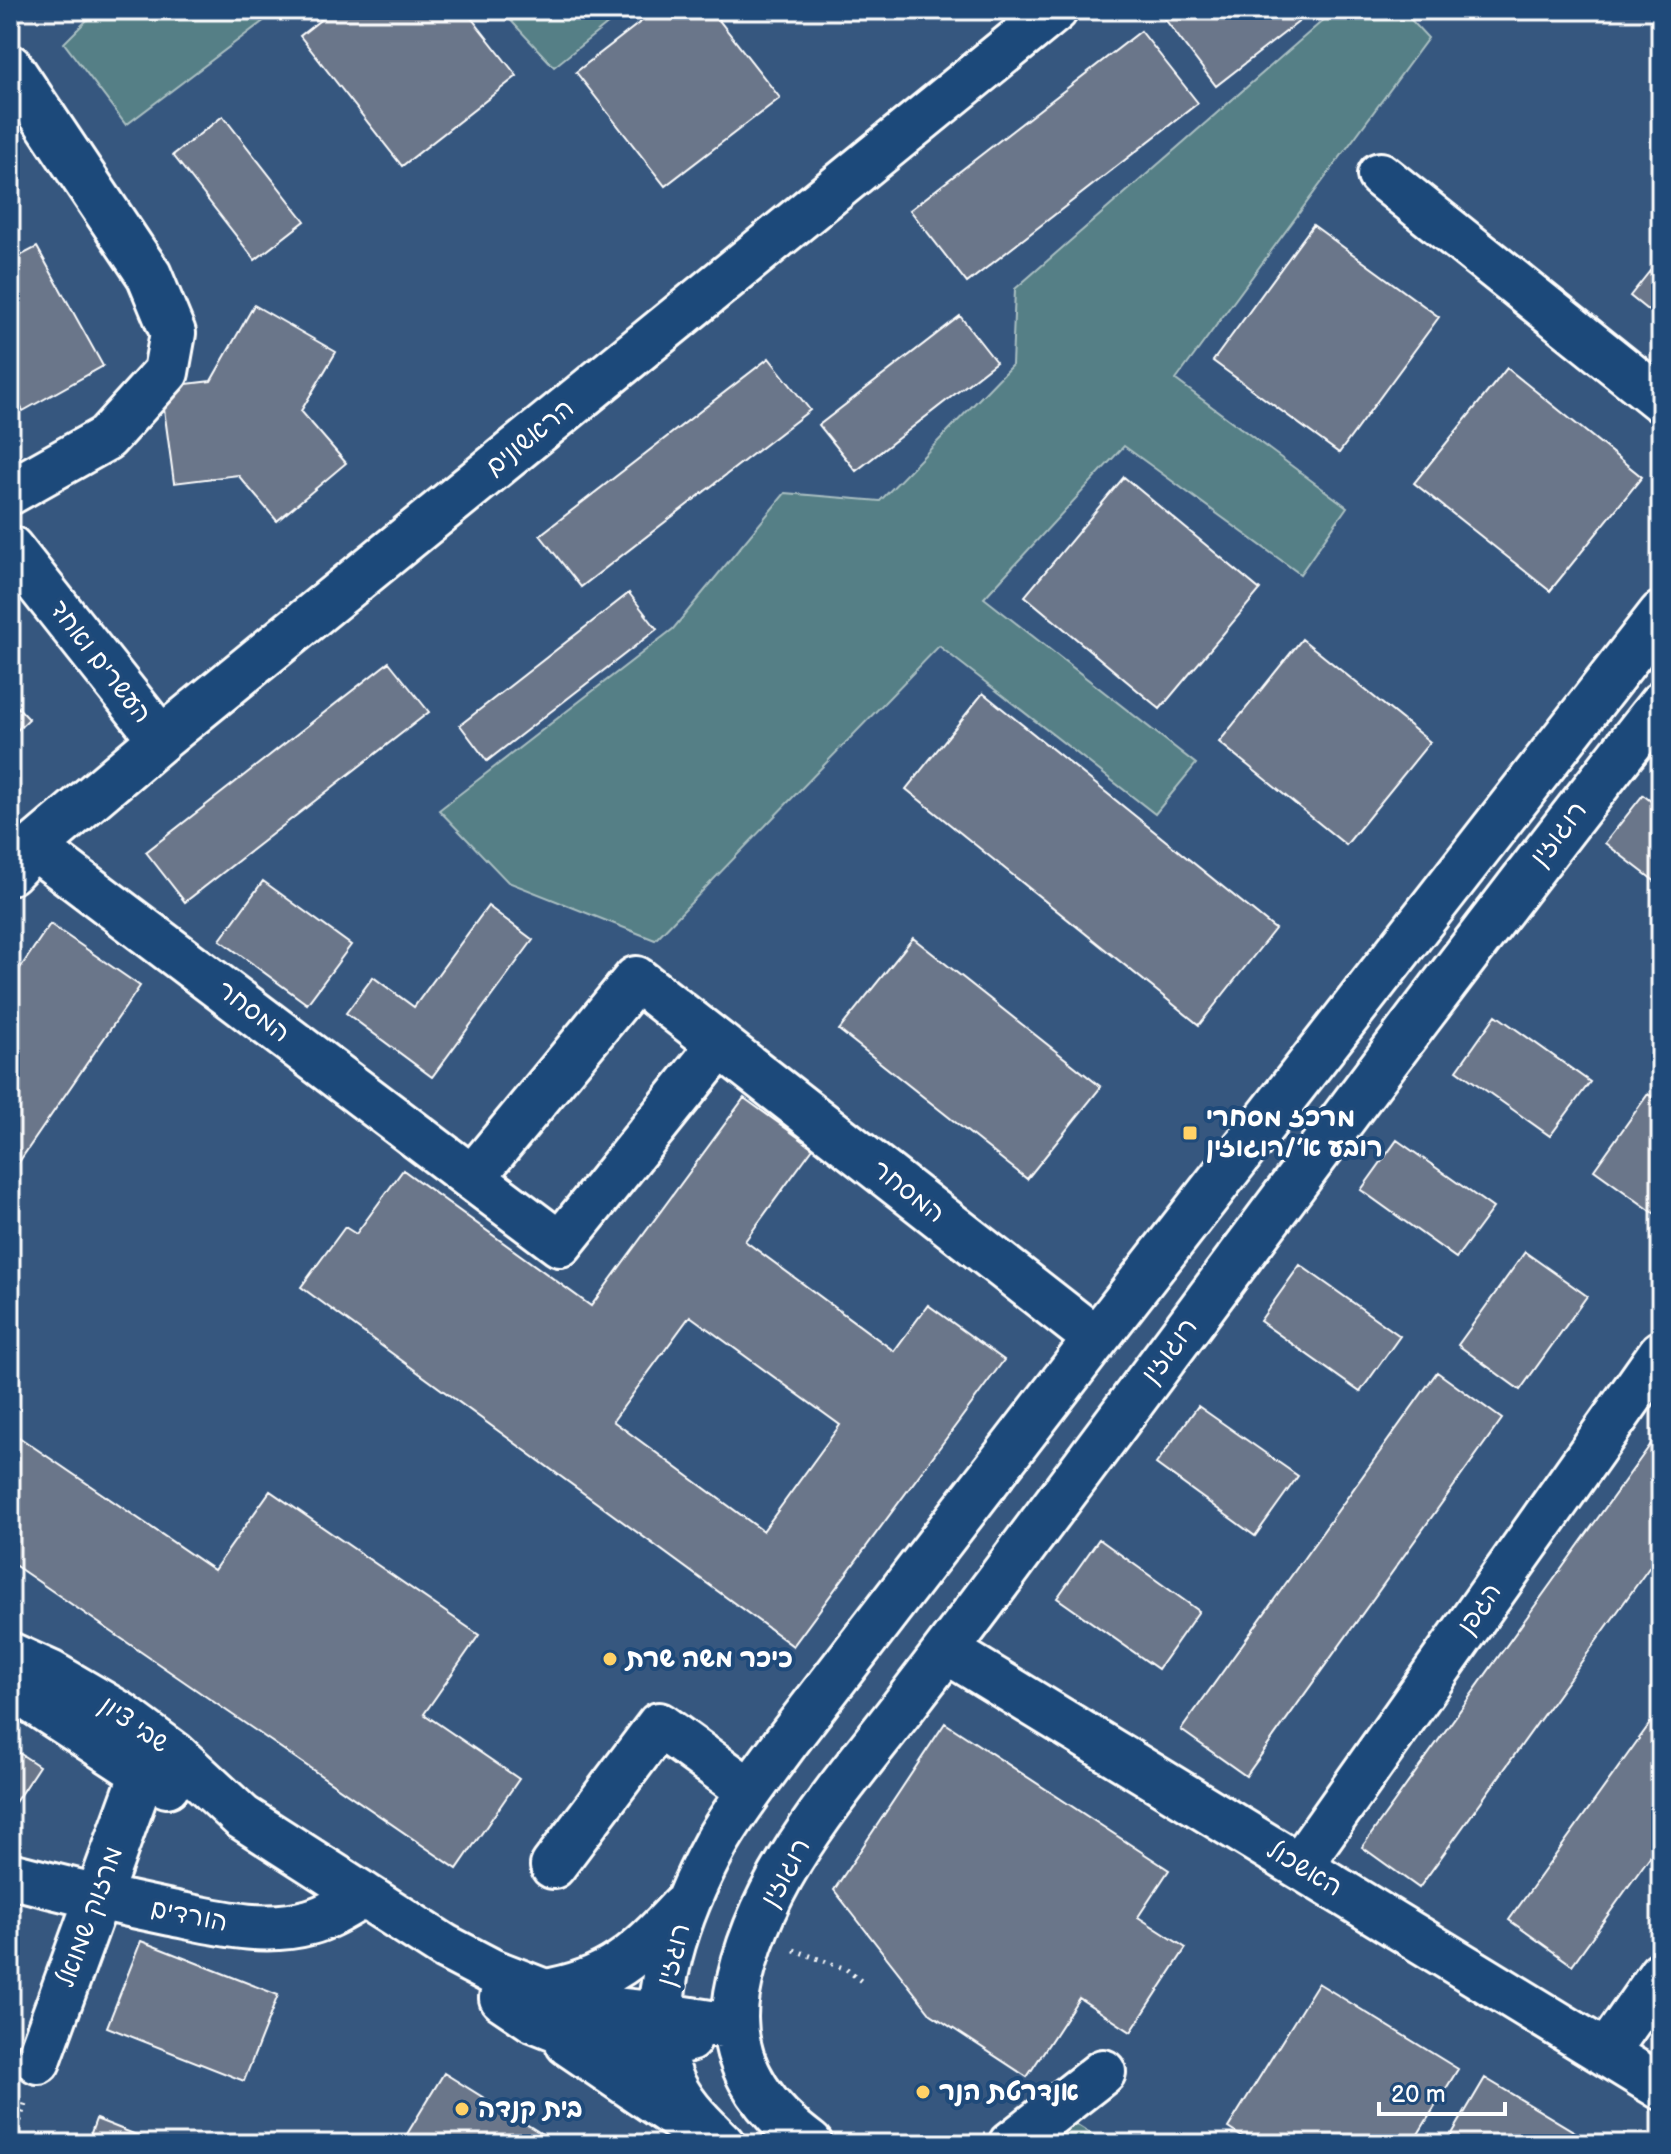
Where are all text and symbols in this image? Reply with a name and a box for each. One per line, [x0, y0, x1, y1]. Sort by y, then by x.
street label: הראשונים [480, 393, 580, 483]
street label: העשרים ואחד [42, 594, 158, 730]
street label: רוגוזין [1524, 795, 1594, 873]
street label: המסחר [210, 975, 296, 1049]
place label: מרכז מסחרי רובע א׳/רוגוזין [1206, 1103, 1383, 1164]
marker: מרכז מסחרי רובע א׳/רוגוזין [1181, 1124, 1199, 1142]
street label: המסחר [866, 1154, 950, 1230]
street label: רוגוזין [1135, 1312, 1205, 1390]
street label: הגפן [1451, 1577, 1509, 1641]
place label: כיכר משה שרת [624, 1644, 793, 1675]
marker: כיכר משה שרת [601, 1650, 619, 1668]
street label: שבי ציון [93, 1690, 175, 1760]
street label: רוגוזין [755, 1833, 817, 1913]
street label: האשכול [1261, 1834, 1347, 1904]
street label: מרזוק שמואל [50, 1842, 130, 1992]
street label: הורדים [148, 1893, 230, 1939]
street label: רוגזין [651, 1920, 697, 1990]
scale bar [1379, 2066, 1505, 2116]
place label: אנדרטת הנר [939, 2077, 1079, 2108]
text: 20 m [1391, 2080, 1446, 2109]
marker: אנדרטת הנר [914, 2083, 932, 2101]
place label: בית קנדה [478, 2094, 583, 2125]
marker: בית קנדה [453, 2100, 471, 2118]

